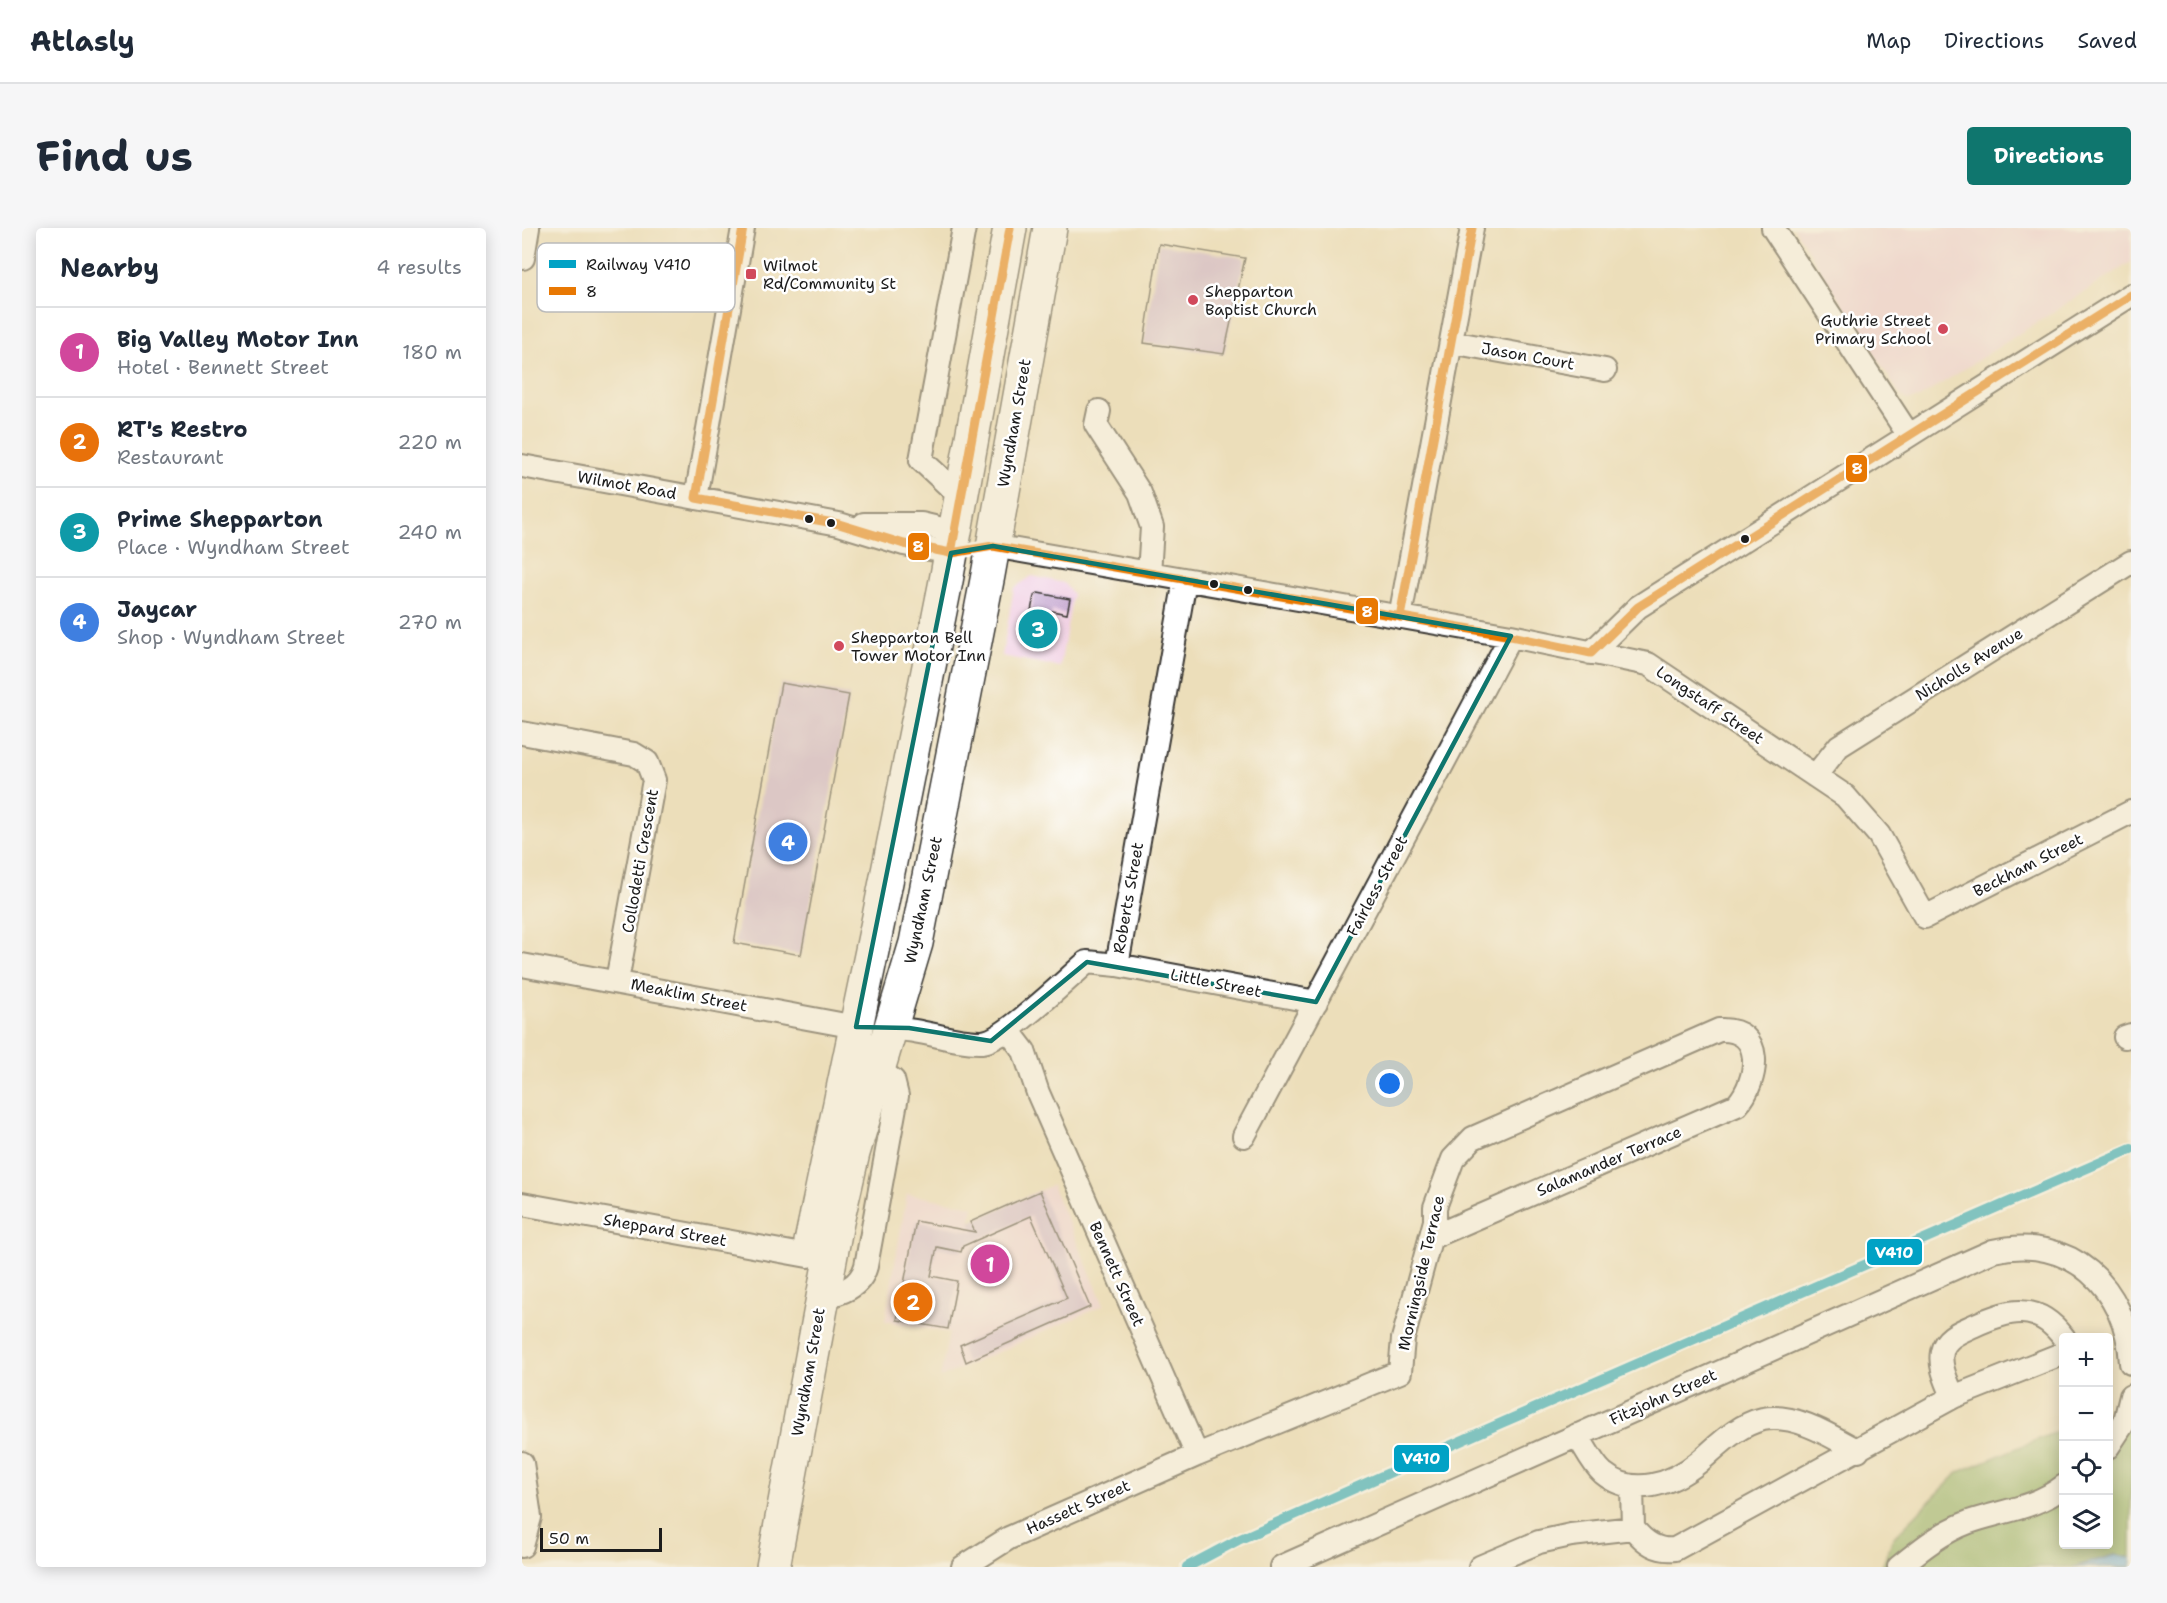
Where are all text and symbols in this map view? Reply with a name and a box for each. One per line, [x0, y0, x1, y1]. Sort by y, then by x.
text: Atlasly [30, 22, 135, 60]
text: Map [1866, 27, 1911, 55]
text: Directions [1944, 27, 2044, 55]
text: Saved [2077, 27, 2137, 55]
button: Directions [1967, 127, 2131, 185]
text: Find us [36, 128, 193, 184]
legend [537, 243, 735, 312]
text: Nearby [60, 250, 159, 285]
text: 4 results [376, 254, 462, 280]
text: Railway V410 [586, 254, 691, 275]
place label: Wilmot Rd/Community St [763, 255, 896, 294]
marker: Wilmot Rd/Community St [744, 267, 758, 281]
text: 8 [586, 281, 597, 302]
place label: Shepparton Baptist Church [1205, 281, 1317, 320]
marker: Shepparton Baptist Church [1186, 293, 1200, 307]
place label: Guthrie Street Primary School [1815, 310, 1931, 349]
marker: Guthrie Street Primary School [1936, 322, 1950, 336]
text: Big Valley Motor Inn [117, 325, 359, 354]
street label: Jason Court [1480, 337, 1576, 375]
text: 1 [75, 339, 84, 365]
text: 180 m [402, 339, 462, 365]
text: Hotel · Bennett Street [117, 354, 329, 380]
street label: Wyndham Street [992, 357, 1036, 489]
text: RT's Restro [117, 415, 248, 444]
text: 2 [73, 429, 87, 455]
text: 220 m [398, 429, 462, 455]
text: Restaurant [117, 444, 224, 470]
line badge: 8 [1845, 454, 1868, 483]
text: 8 [1851, 458, 1863, 479]
street label: Wilmot Road [576, 466, 678, 504]
text: Prime Shepparton [117, 505, 323, 534]
unlabelled marker [803, 513, 815, 525]
unlabelled marker [825, 517, 837, 529]
text: 3 [73, 519, 87, 545]
text: 240 m [397, 519, 462, 545]
line badge: 8 [907, 532, 930, 561]
unlabelled marker [1739, 533, 1751, 545]
text: Place · Wyndham Street [117, 534, 350, 560]
text: 8 [912, 536, 924, 557]
unlabelled marker [1208, 578, 1220, 590]
unlabelled marker [1242, 584, 1254, 596]
text: Jaycar [117, 595, 197, 624]
line badge: 8 [1355, 597, 1379, 625]
text: 8 [1361, 601, 1373, 622]
pin: 3 [1018, 606, 1058, 652]
text: 4 [73, 609, 87, 635]
text: 270 m [398, 609, 462, 635]
street label: Nicholls Avenue [1911, 623, 2027, 705]
text: Shop · Wyndham Street [117, 624, 345, 650]
place label: Shepparton Bell Tower Motor Inn [851, 627, 986, 666]
marker: Shepparton Bell Tower Motor Inn [832, 639, 846, 653]
street label: Longstaff Street [1652, 661, 1768, 749]
street label: Collodetti Crescent [617, 787, 663, 935]
pin: 4 [768, 820, 808, 864]
street label: Beckham Street [1969, 828, 2087, 902]
street label: Fairless Street [1342, 832, 1412, 940]
street label: Wyndham Street [899, 834, 947, 966]
street label: Roberts Street [1108, 841, 1148, 955]
street label: Little Street [1169, 964, 1263, 1002]
street label: Meaklim Street [629, 973, 749, 1017]
your location [1375, 1069, 1404, 1098]
street label: Salamander Terrace [1533, 1121, 1685, 1201]
street label: Morningside Terrace [1393, 1193, 1449, 1353]
street label: Sheppard Street [602, 1209, 728, 1251]
street label: Bennett Street [1084, 1218, 1150, 1330]
line badge: V410 [1866, 1238, 1923, 1266]
pin: 1 [970, 1242, 1010, 1286]
text: V410 [1875, 1242, 1913, 1263]
pin: 2 [894, 1280, 932, 1324]
street label: Wyndham Street [786, 1306, 830, 1438]
map controls [2059, 1333, 2113, 1549]
button: + [2059, 1333, 2113, 1387]
street label: Fitzjohn Street [1606, 1364, 1720, 1430]
button: − [2059, 1387, 2113, 1441]
button: locate [2059, 1441, 2113, 1495]
line badge: V410 [1393, 1444, 1450, 1473]
text: V410 [1402, 1448, 1440, 1469]
street label: Hassett Street [1023, 1475, 1133, 1539]
button: layers [2059, 1495, 2113, 1549]
scale bar [540, 1525, 662, 1552]
text: 50 m [549, 1528, 589, 1549]

